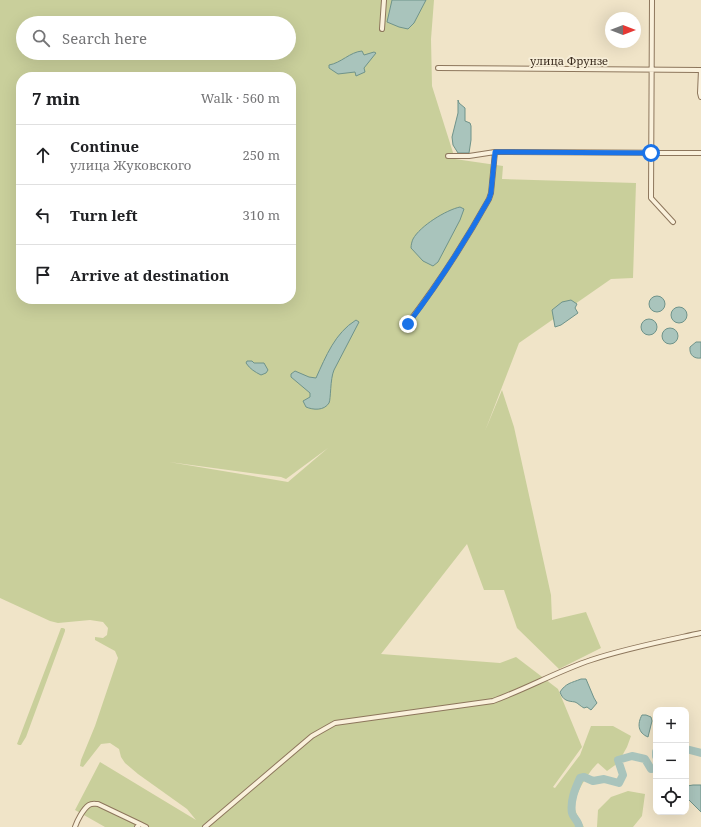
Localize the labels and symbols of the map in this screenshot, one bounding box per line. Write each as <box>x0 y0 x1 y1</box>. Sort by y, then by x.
north arrow <box>605 12 641 48</box>
street label: улица Фрунзе <box>530 53 608 68</box>
route start <box>642 144 660 162</box>
route end <box>399 315 417 333</box>

